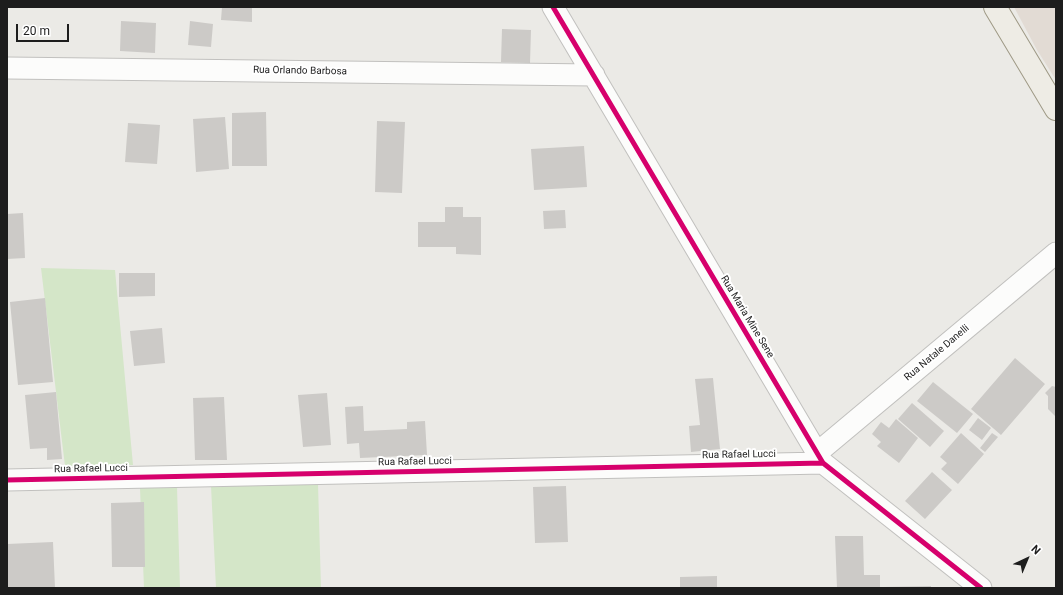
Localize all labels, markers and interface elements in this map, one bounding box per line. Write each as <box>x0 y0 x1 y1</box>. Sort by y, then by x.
scale bar <box>18 16 71 42</box>
text: 20 m <box>23 24 50 38</box>
street label: Rua Orlando Barbosa <box>253 64 347 78</box>
street label: Rua Maria Mine Sene <box>718 274 776 360</box>
street label: Rua Natale Danelli <box>902 322 972 384</box>
street label: Rua Rafael Lucci <box>702 448 776 462</box>
street label: Rua Rafael Lucci <box>378 455 452 469</box>
street label: Rua Rafael Lucci <box>54 462 128 476</box>
north arrow <box>1007 539 1047 579</box>
text: N <box>1028 543 1043 557</box>

